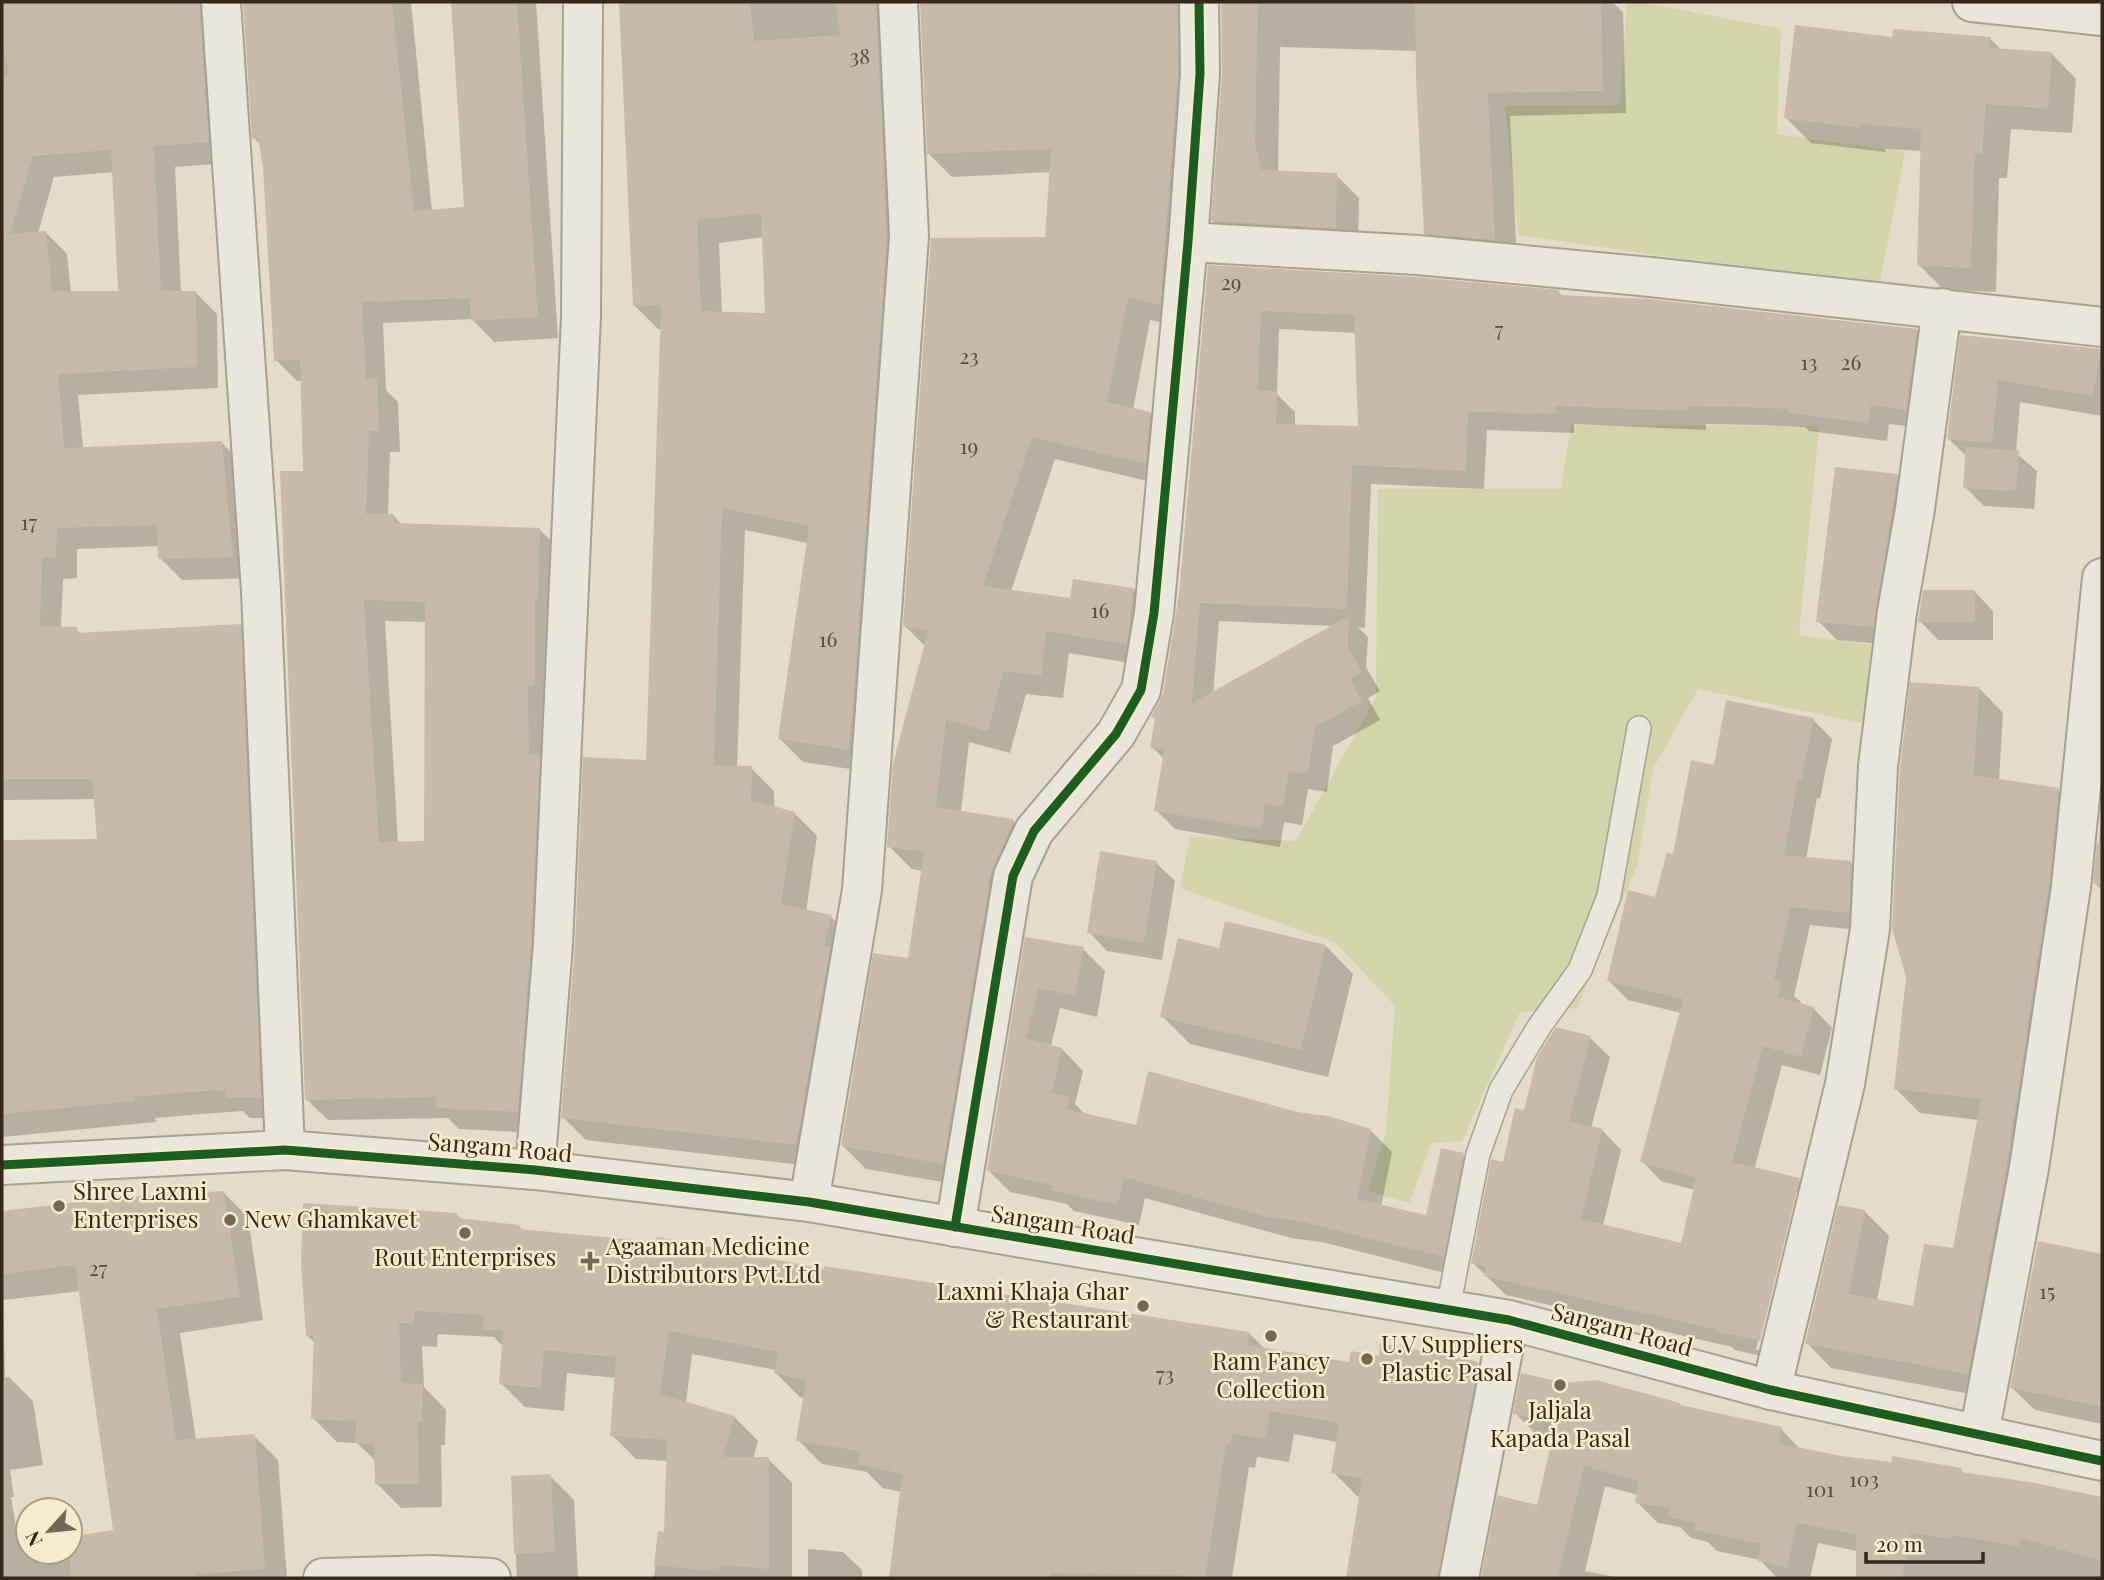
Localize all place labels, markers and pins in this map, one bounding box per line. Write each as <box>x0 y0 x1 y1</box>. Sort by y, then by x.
place label: Shree Laxmi Enterprises <box>73 1174 207 1234</box>
marker: Shree Laxmi Enterprises <box>51 1198 67 1214</box>
place label: New Ghamkavet <box>244 1202 418 1234</box>
marker: New Ghamkavet <box>222 1212 238 1228</box>
marker: Rout Enterprises <box>457 1225 473 1241</box>
place label: Agaaman Medicine Distributors Pvt.Ltd <box>605 1229 821 1289</box>
place label: Rout Enterprises <box>374 1240 556 1272</box>
marker: Agaaman Medicine Distributors Pvt.Ltd <box>580 1251 600 1271</box>
place label: Laxmi Khaja Ghar & Restaurant <box>937 1274 1129 1334</box>
marker: Laxmi Khaja Ghar & Restaurant <box>1135 1298 1151 1314</box>
place label: U.V Suppliers Plastic Pasal <box>1381 1327 1523 1387</box>
marker: Ram Fancy Collection <box>1263 1328 1279 1344</box>
place label: Ram Fancy Collection <box>1212 1344 1330 1404</box>
marker: U.V Suppliers Plastic Pasal <box>1359 1351 1375 1367</box>
marker: Jaljala Kapada Pasal <box>1552 1377 1568 1393</box>
place label: Jaljala Kapada Pasal <box>1490 1393 1630 1453</box>

